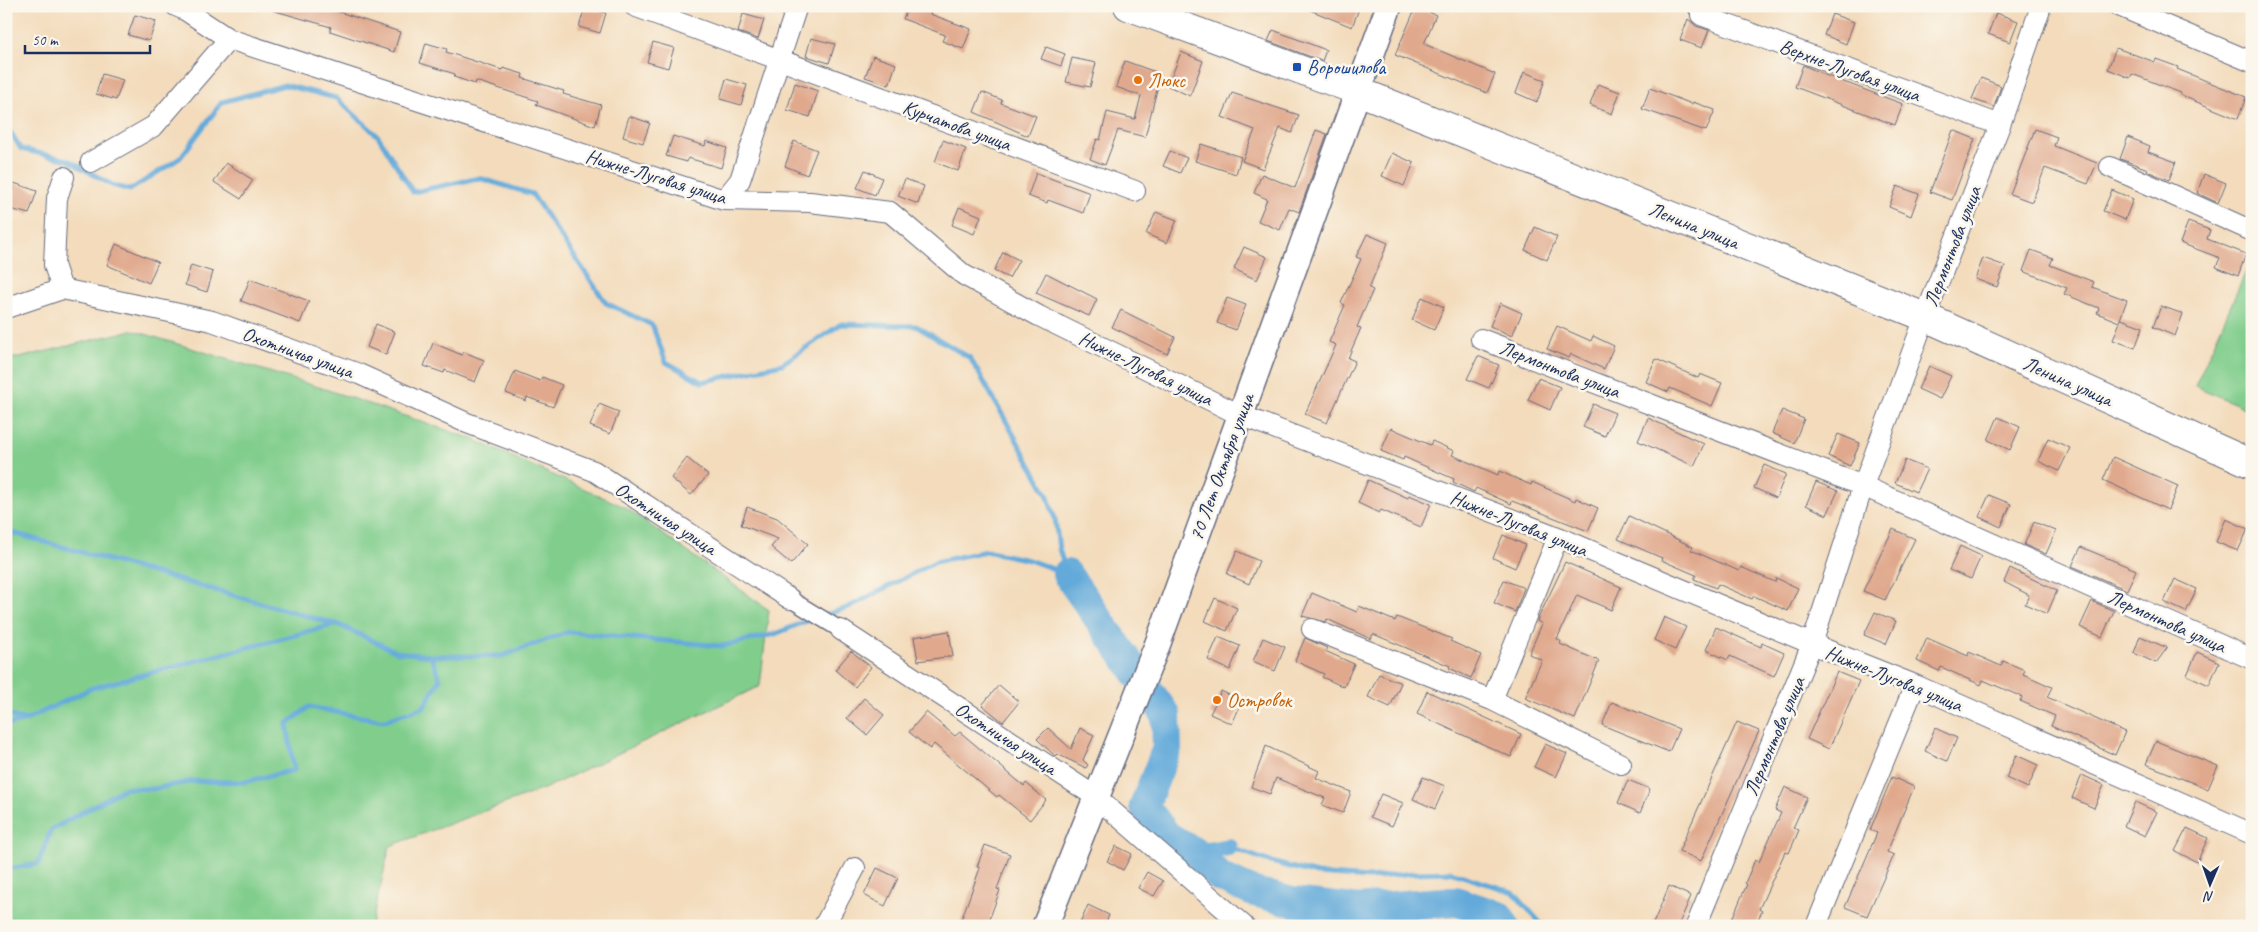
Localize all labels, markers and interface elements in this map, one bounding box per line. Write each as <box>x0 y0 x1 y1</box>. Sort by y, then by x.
scale bar <box>25 22 150 54</box>
text: 50 m <box>32 31 59 50</box>
street label: Верхне-Луговая улица <box>1776 33 1925 108</box>
place label: Ворошилова <box>1307 55 1387 80</box>
marker: Ворошилова <box>1291 61 1303 73</box>
place label: Люкс <box>1148 68 1186 93</box>
marker: Люкс <box>1132 74 1144 86</box>
street label: Курчатова улица <box>899 94 1015 157</box>
street label: Нижне-Луговая улица <box>583 143 730 210</box>
street label: Лермонтова улица <box>1918 181 1987 310</box>
street label: Ленина улица <box>1645 196 1744 255</box>
street label: Охотничья улица <box>239 321 358 385</box>
street label: Нижне-Луговая улица <box>1075 325 1218 412</box>
street label: Лермонтова улица <box>1496 335 1625 404</box>
street label: Ленина улица <box>2019 351 2118 413</box>
street label: 70 Лет Октября улица <box>1183 389 1260 544</box>
street label: Охотничья улица <box>610 476 723 561</box>
street label: Нижне-Луговая улица <box>1447 485 1592 563</box>
street label: Лермонтова улица <box>2104 584 2231 659</box>
street label: Нижне-Луговая улица <box>1822 640 1967 718</box>
street label: Лермонтова улица <box>1738 672 1811 799</box>
place label: Островок <box>1227 688 1293 713</box>
marker: Островок <box>1211 694 1223 706</box>
street label: Охотничья улица <box>950 696 1063 781</box>
north arrow <box>2186 860 2236 910</box>
text: N <box>2203 888 2214 905</box>

